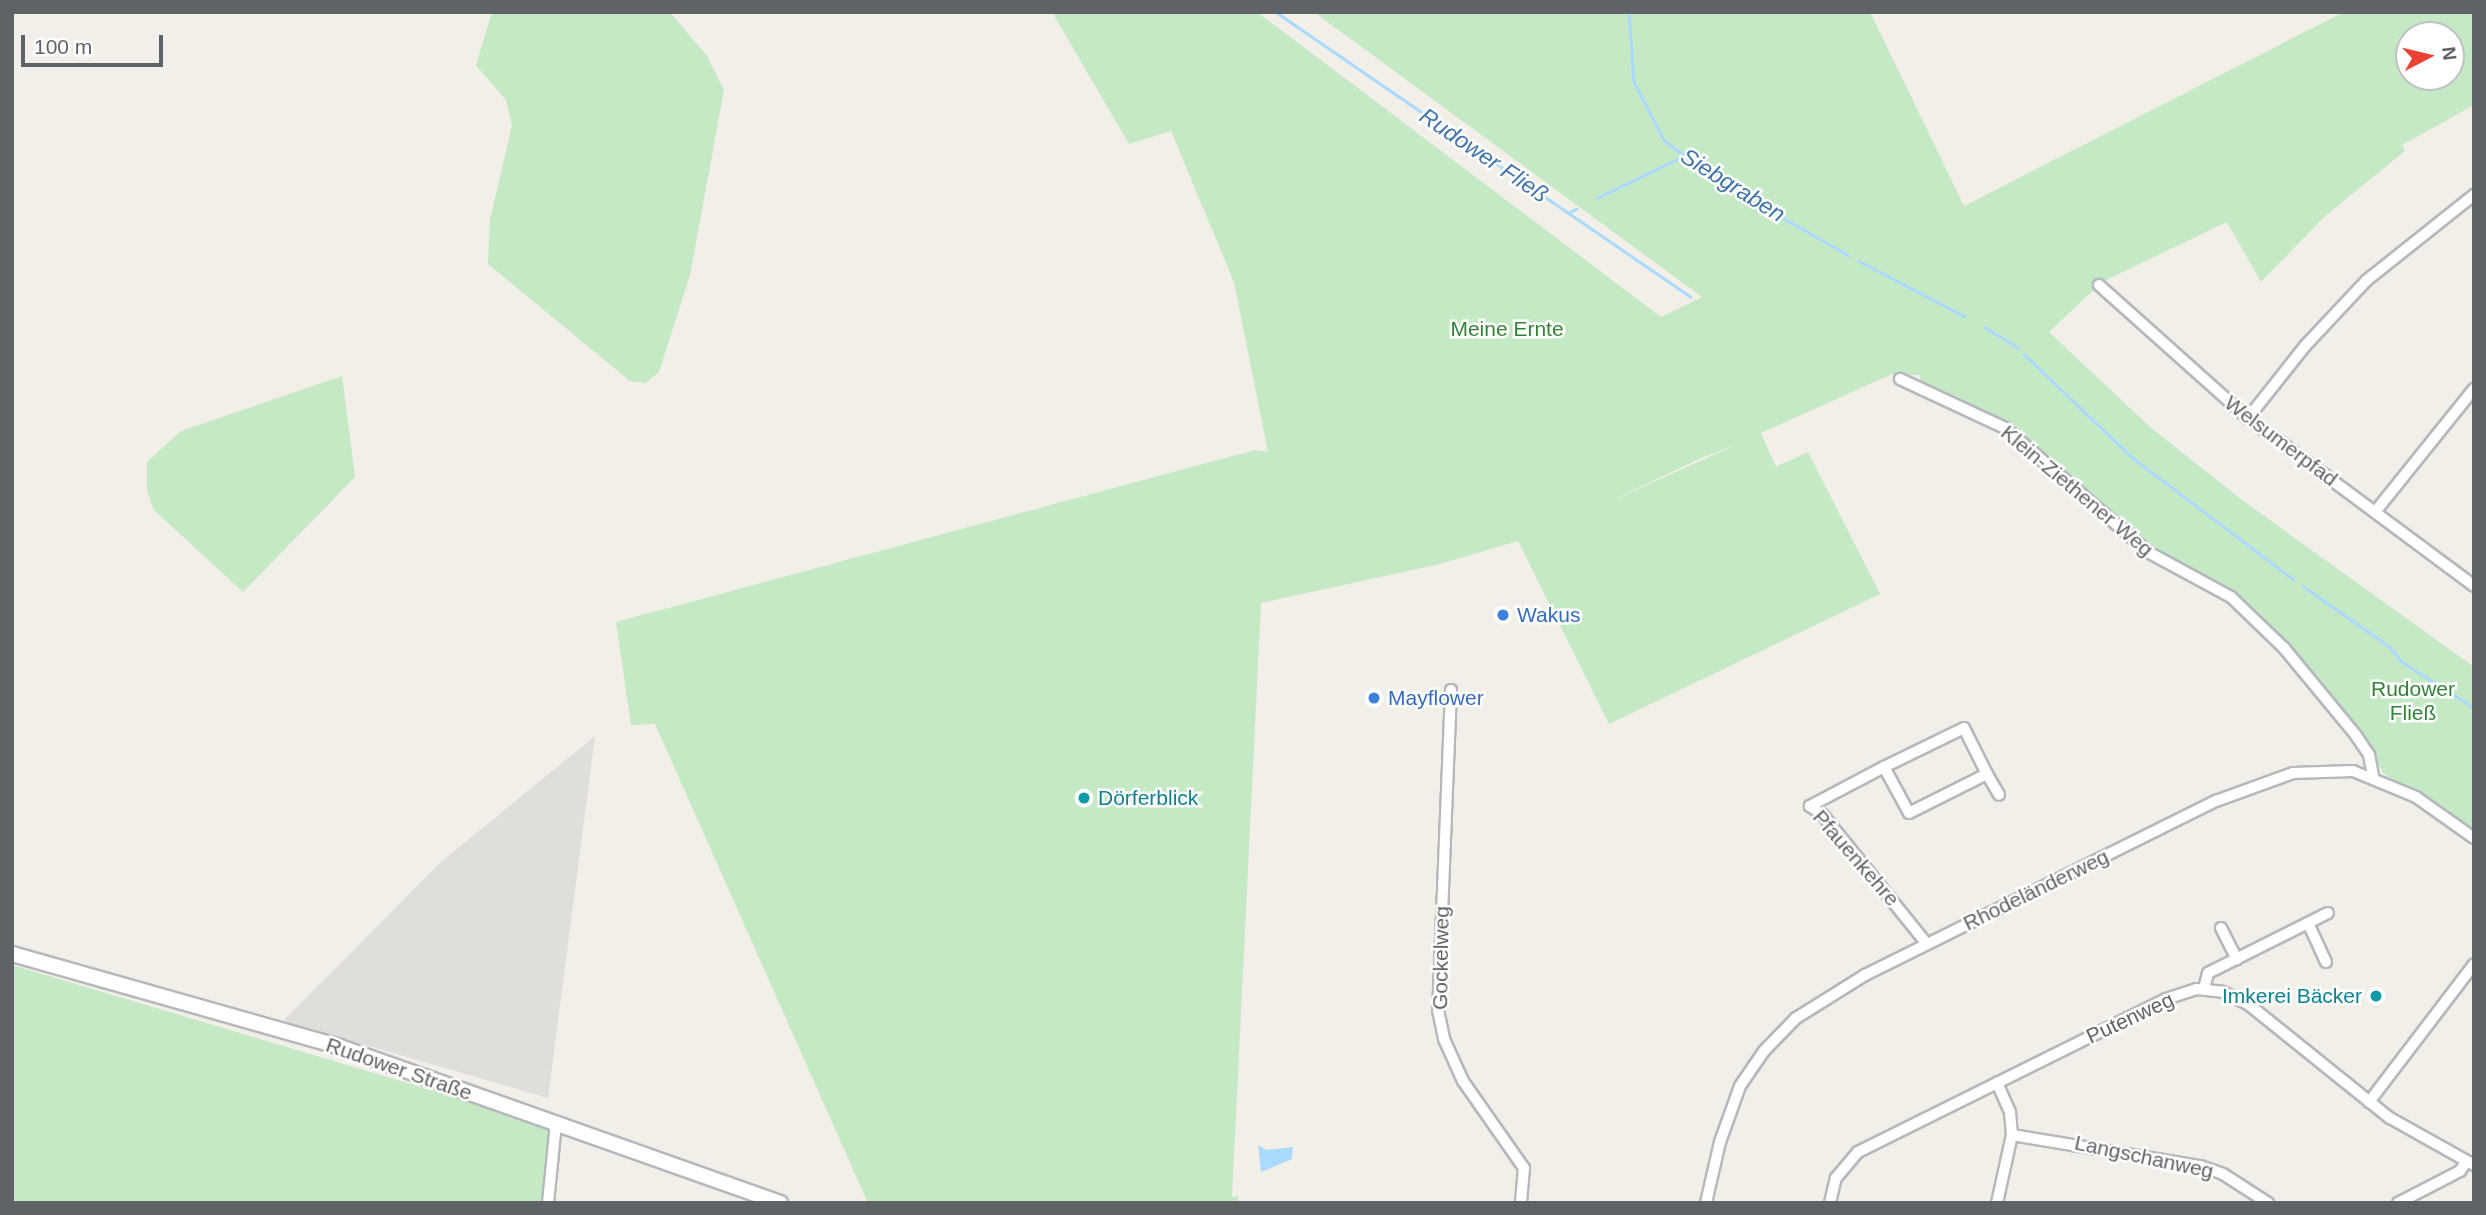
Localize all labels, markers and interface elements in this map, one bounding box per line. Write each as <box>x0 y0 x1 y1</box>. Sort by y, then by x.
scale bar <box>24 21 166 65</box>
north arrow <box>2395 21 2465 91</box>
text: 100 m <box>34 35 92 58</box>
text: N <box>2438 46 2461 62</box>
water label: Rudower Fließ <box>1414 102 1554 208</box>
water label: Siebgraben <box>1676 142 1790 228</box>
park label: Meine Ernte <box>1450 316 1564 342</box>
street label: Welsumerpfad <box>2220 390 2342 492</box>
street label: Klein-Ziethener Weg <box>1996 420 2158 562</box>
place label: Wakus <box>1517 602 1580 628</box>
marker: Wakus <box>1495 607 1511 623</box>
park label: Rudower Fließ <box>2371 676 2455 726</box>
place label: Mayflower <box>1388 685 1484 711</box>
marker: Mayflower <box>1366 690 1382 706</box>
place label: Dörferblick <box>1098 785 1198 811</box>
marker: Dörferblick <box>1076 790 1092 806</box>
street label: Pfauenkehre <box>1807 805 1905 911</box>
street label: Rhodeländerweg <box>1959 844 2113 936</box>
street label: Gockelweg <box>1427 906 1455 1010</box>
place label: Imkerei Bäcker <box>2222 983 2362 1009</box>
street label: Putenweg <box>2082 987 2178 1049</box>
marker: Imkerei Bäcker <box>2368 988 2384 1004</box>
street label: Rudower Straße <box>323 1032 475 1106</box>
street label: Langschanweg <box>2072 1130 2216 1184</box>

